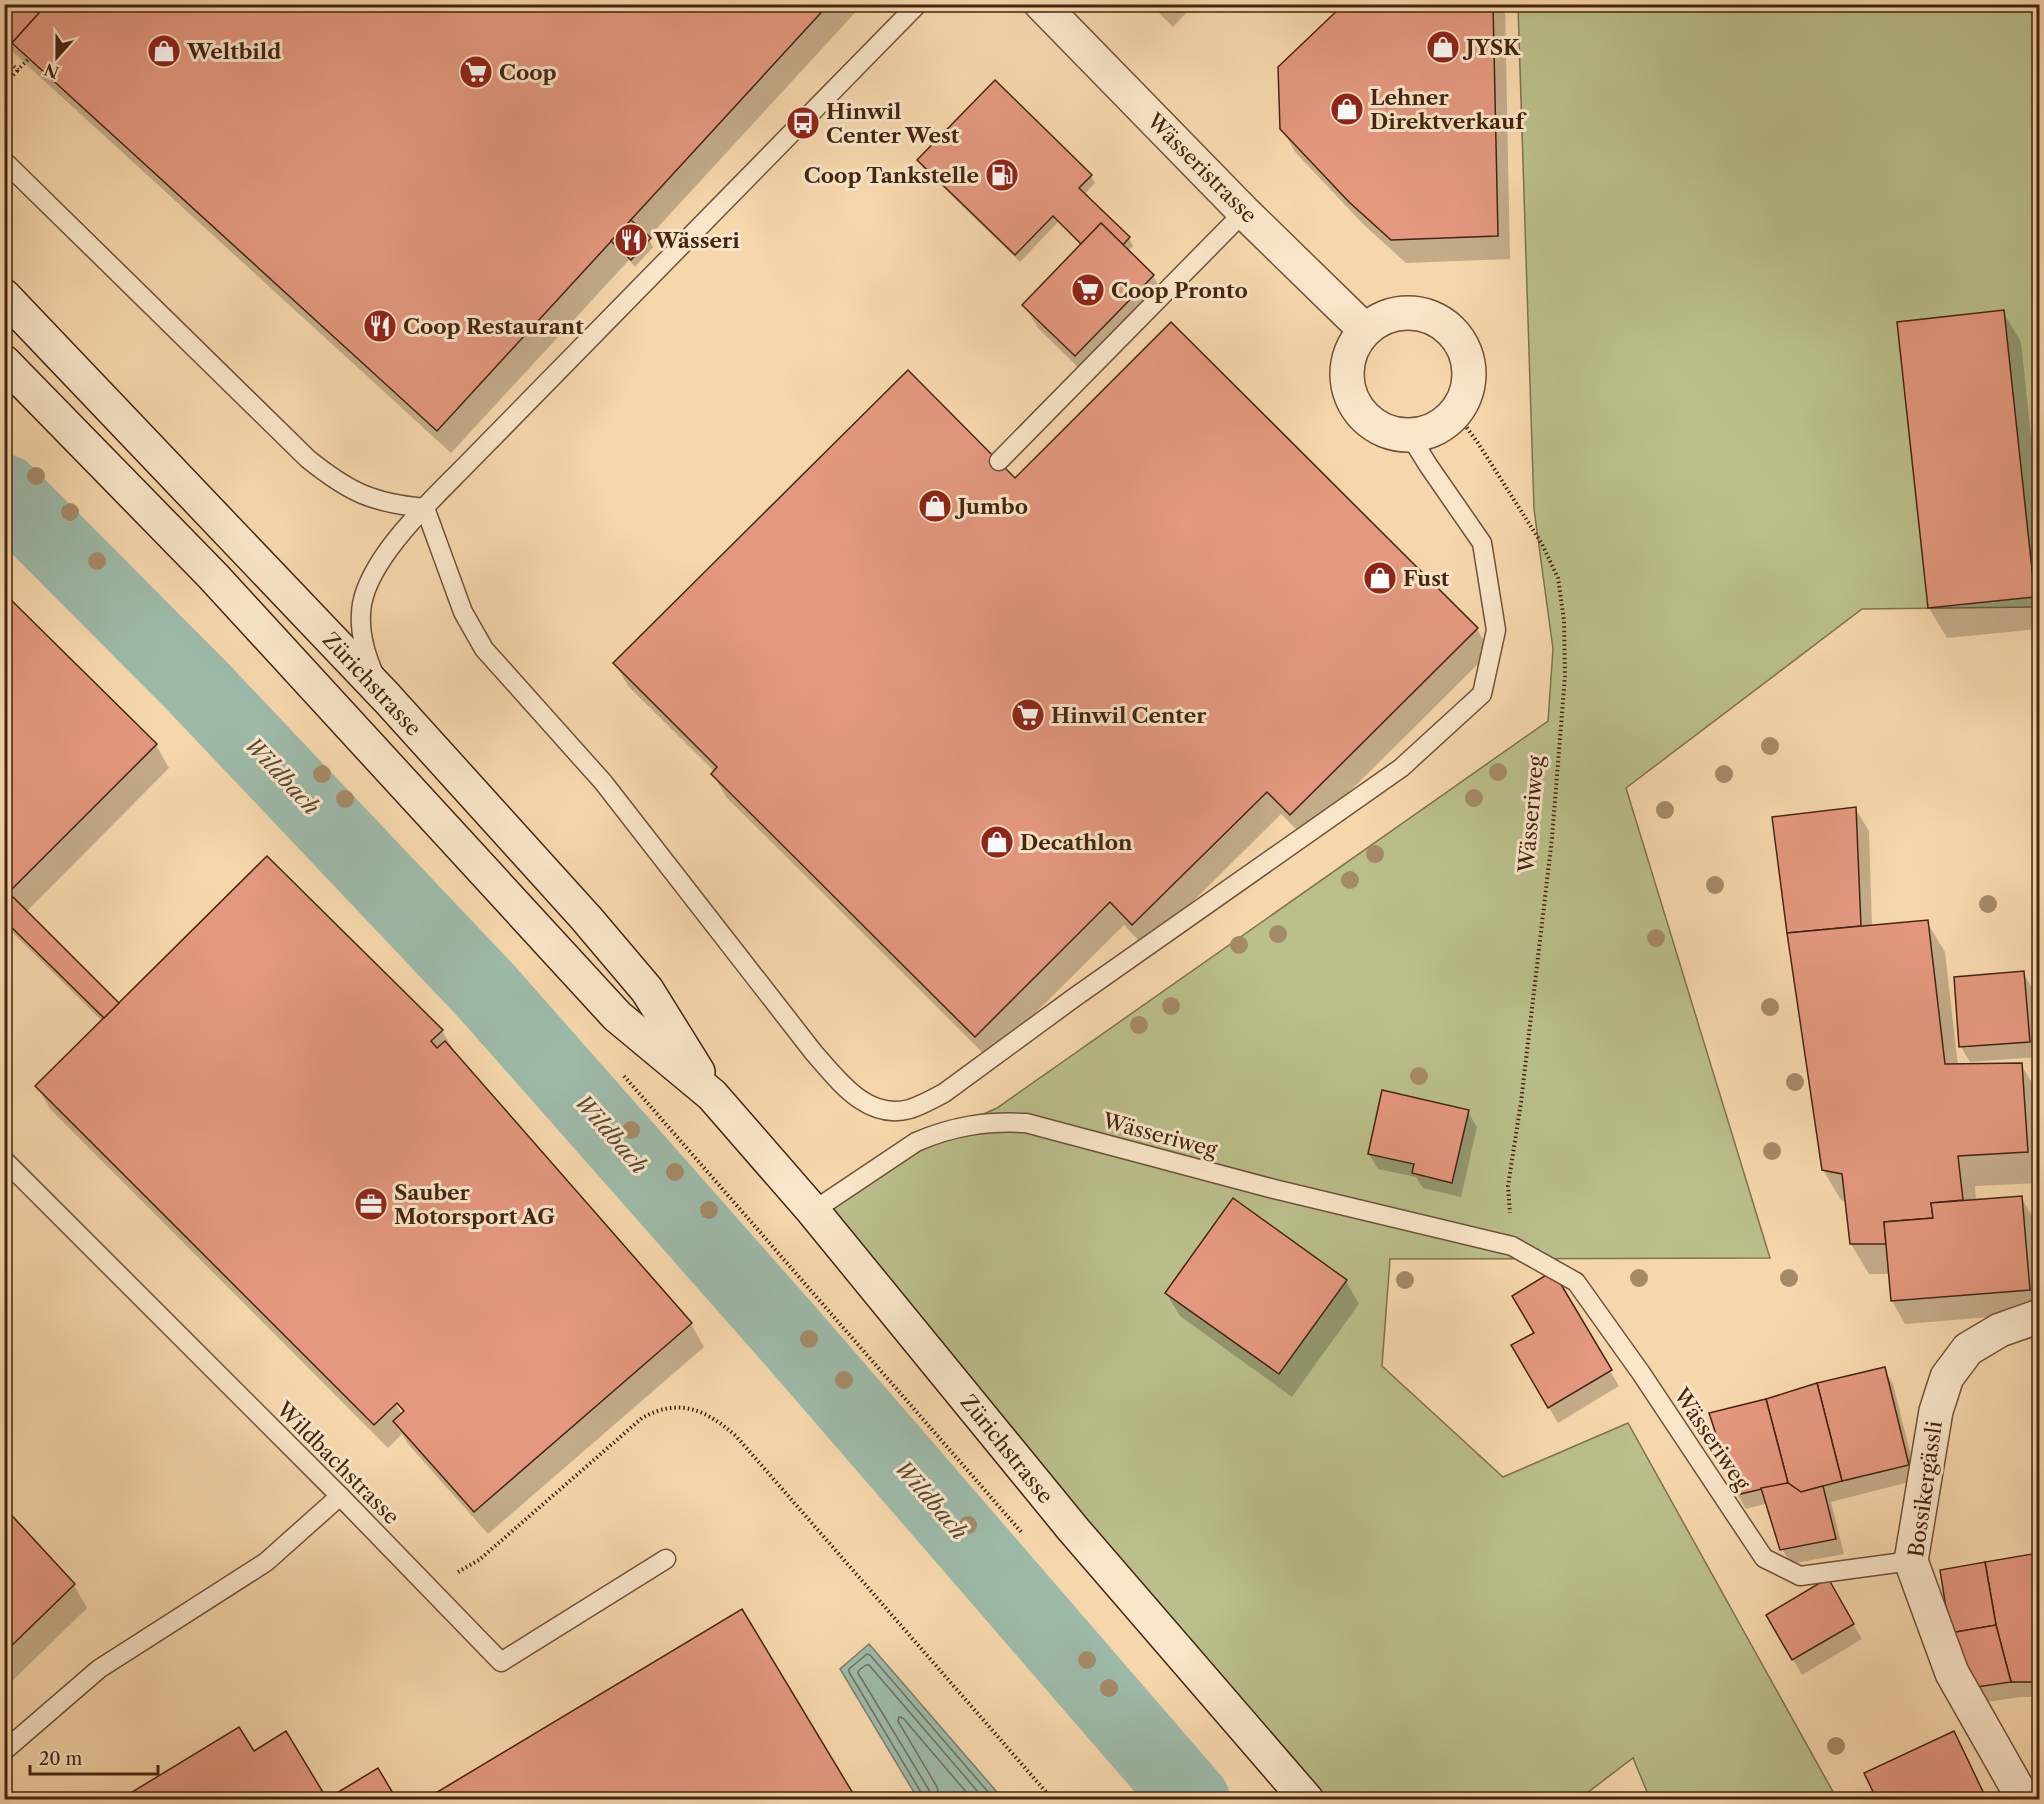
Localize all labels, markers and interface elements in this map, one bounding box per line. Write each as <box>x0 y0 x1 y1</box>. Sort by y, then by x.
north arrow <box>27 27 87 87</box>
shop icon: JYSK <box>1425 29 1461 65</box>
shop icon: Weltbild <box>146 33 182 69</box>
place label: JYSK <box>1462 35 1521 60</box>
place label: Weltbild <box>186 39 281 64</box>
supermarket icon: Coop <box>458 54 494 90</box>
text: N <box>41 59 62 83</box>
place label: Coop <box>499 60 557 85</box>
place label: Lehner Direktverkauf <box>1370 85 1527 134</box>
shop icon: Lehner Direktverkauf <box>1329 91 1365 127</box>
place label: Hinwil Center West <box>826 99 960 148</box>
bus stop icon: Hinwil Center West <box>785 105 821 141</box>
street label: Wässeristrasse <box>1141 107 1262 228</box>
fuel station icon: Coop Tankstelle <box>984 157 1020 193</box>
place label: Coop Tankstelle <box>804 163 979 188</box>
restaurant icon: Wässeri <box>613 222 649 258</box>
place label: Wässeri <box>653 228 740 253</box>
supermarket icon: Coop Pronto <box>1070 272 1106 308</box>
place label: Coop Pronto <box>1111 278 1248 303</box>
restaurant icon: Coop Restaurant <box>362 308 398 344</box>
place label: Coop Restaurant <box>403 314 584 339</box>
shop icon: Jumbo <box>917 488 953 524</box>
place label: Jumbo <box>954 494 1028 519</box>
shop icon: Fust <box>1362 560 1398 596</box>
place label: Fust <box>1403 566 1450 591</box>
street label: Zürichstrasse <box>318 627 426 741</box>
supermarket icon: Hinwil Center <box>1010 697 1046 733</box>
place label: Hinwil Center <box>1051 703 1207 728</box>
water label: Wildbach <box>239 731 325 821</box>
street label: Wässeriweg <box>1513 754 1549 875</box>
shop icon: Decathlon <box>979 824 1015 860</box>
place label: Decathlon <box>1020 830 1133 855</box>
water label: Wildbach <box>569 1089 653 1179</box>
street label: Wässeriweg <box>1099 1107 1221 1162</box>
place label: Sauber Motorsport AG <box>394 1180 555 1229</box>
office icon: Sauber Motorsport AG <box>353 1186 389 1222</box>
street label: Wässeriweg <box>1668 1383 1756 1495</box>
street label: Zürichstrasse <box>956 1390 1058 1508</box>
street label: Wildbachstrasse <box>271 1396 404 1529</box>
street label: Bossikergässli <box>1903 1419 1947 1559</box>
water label: Wildbach <box>889 1455 973 1545</box>
scale bar <box>30 1738 158 1776</box>
text: 20 m <box>39 1748 83 1770</box>

